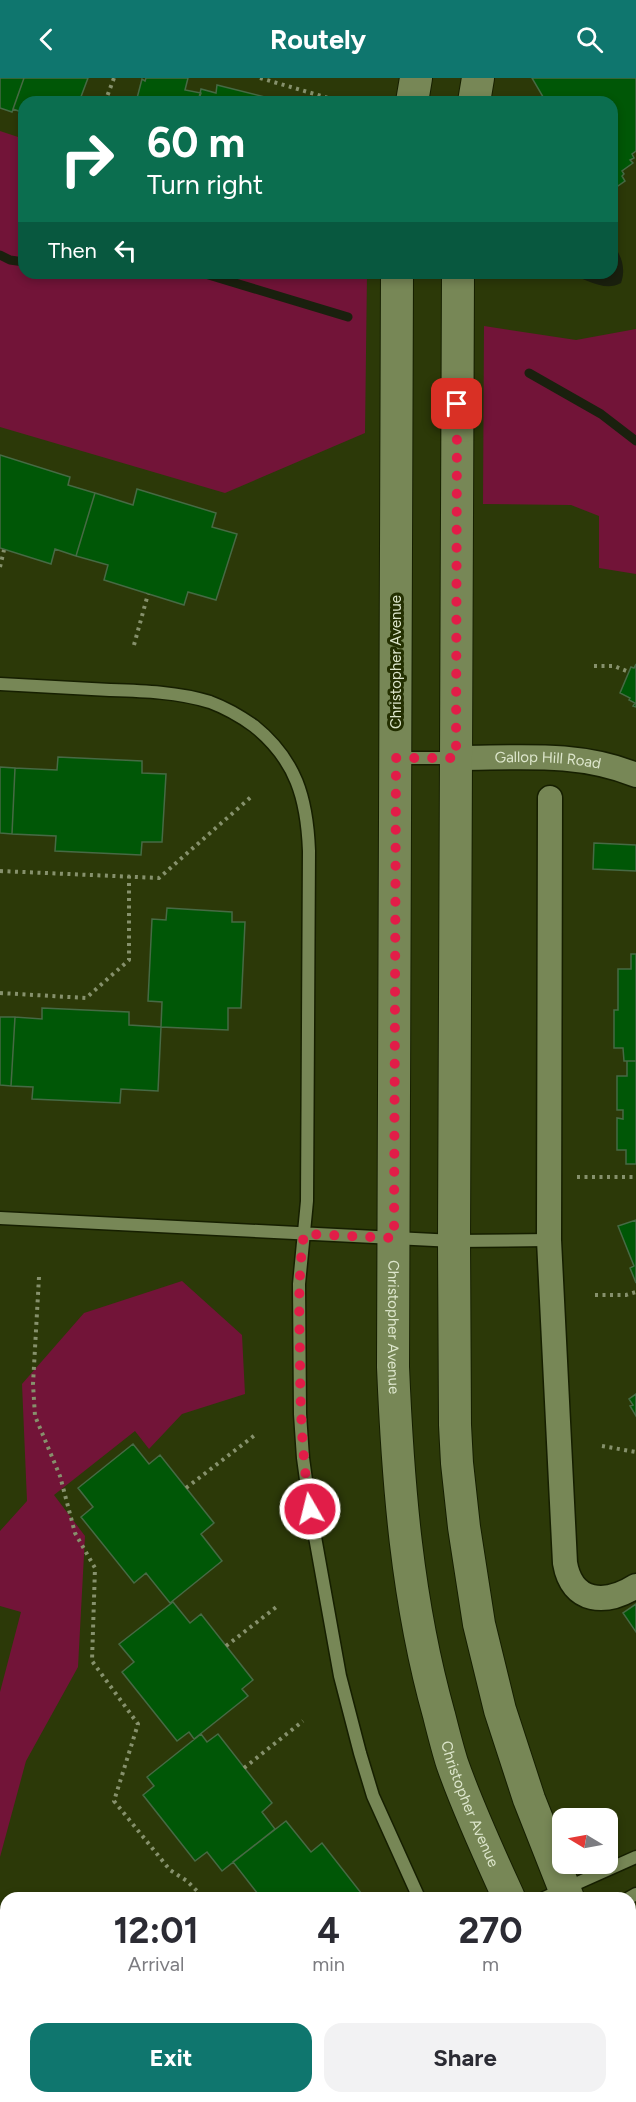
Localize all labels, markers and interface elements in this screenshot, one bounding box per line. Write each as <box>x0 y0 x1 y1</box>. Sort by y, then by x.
icon: back <box>30 23 63 56</box>
text: Routely <box>270 23 366 56</box>
icon: search <box>573 23 606 56</box>
text: 60 m <box>147 117 245 168</box>
icon: right <box>48 120 126 198</box>
text: Turn right <box>147 168 263 201</box>
icon: left <box>109 234 142 267</box>
text: Then <box>48 237 97 264</box>
pin <box>431 378 482 429</box>
icon: arrive <box>440 387 473 420</box>
street label: Christopher Avenue <box>387 595 405 729</box>
street label: Gallop Hill Road <box>495 748 603 773</box>
street label: Christopher Avenue <box>384 1260 403 1395</box>
position arrow <box>278 1477 342 1541</box>
street label: Christopher Avenue <box>437 1739 503 1870</box>
north arrow <box>552 1808 618 1874</box>
map controls <box>552 1808 618 1874</box>
text: 12:01 <box>113 1909 199 1952</box>
text: 4 <box>317 1909 340 1952</box>
text: 270 <box>458 1909 523 1952</box>
text: Arrival <box>128 1952 184 1976</box>
text: min <box>312 1952 345 1976</box>
text: m <box>482 1952 499 1976</box>
button: Exit <box>30 2023 312 2092</box>
button: Share <box>324 2023 606 2092</box>

